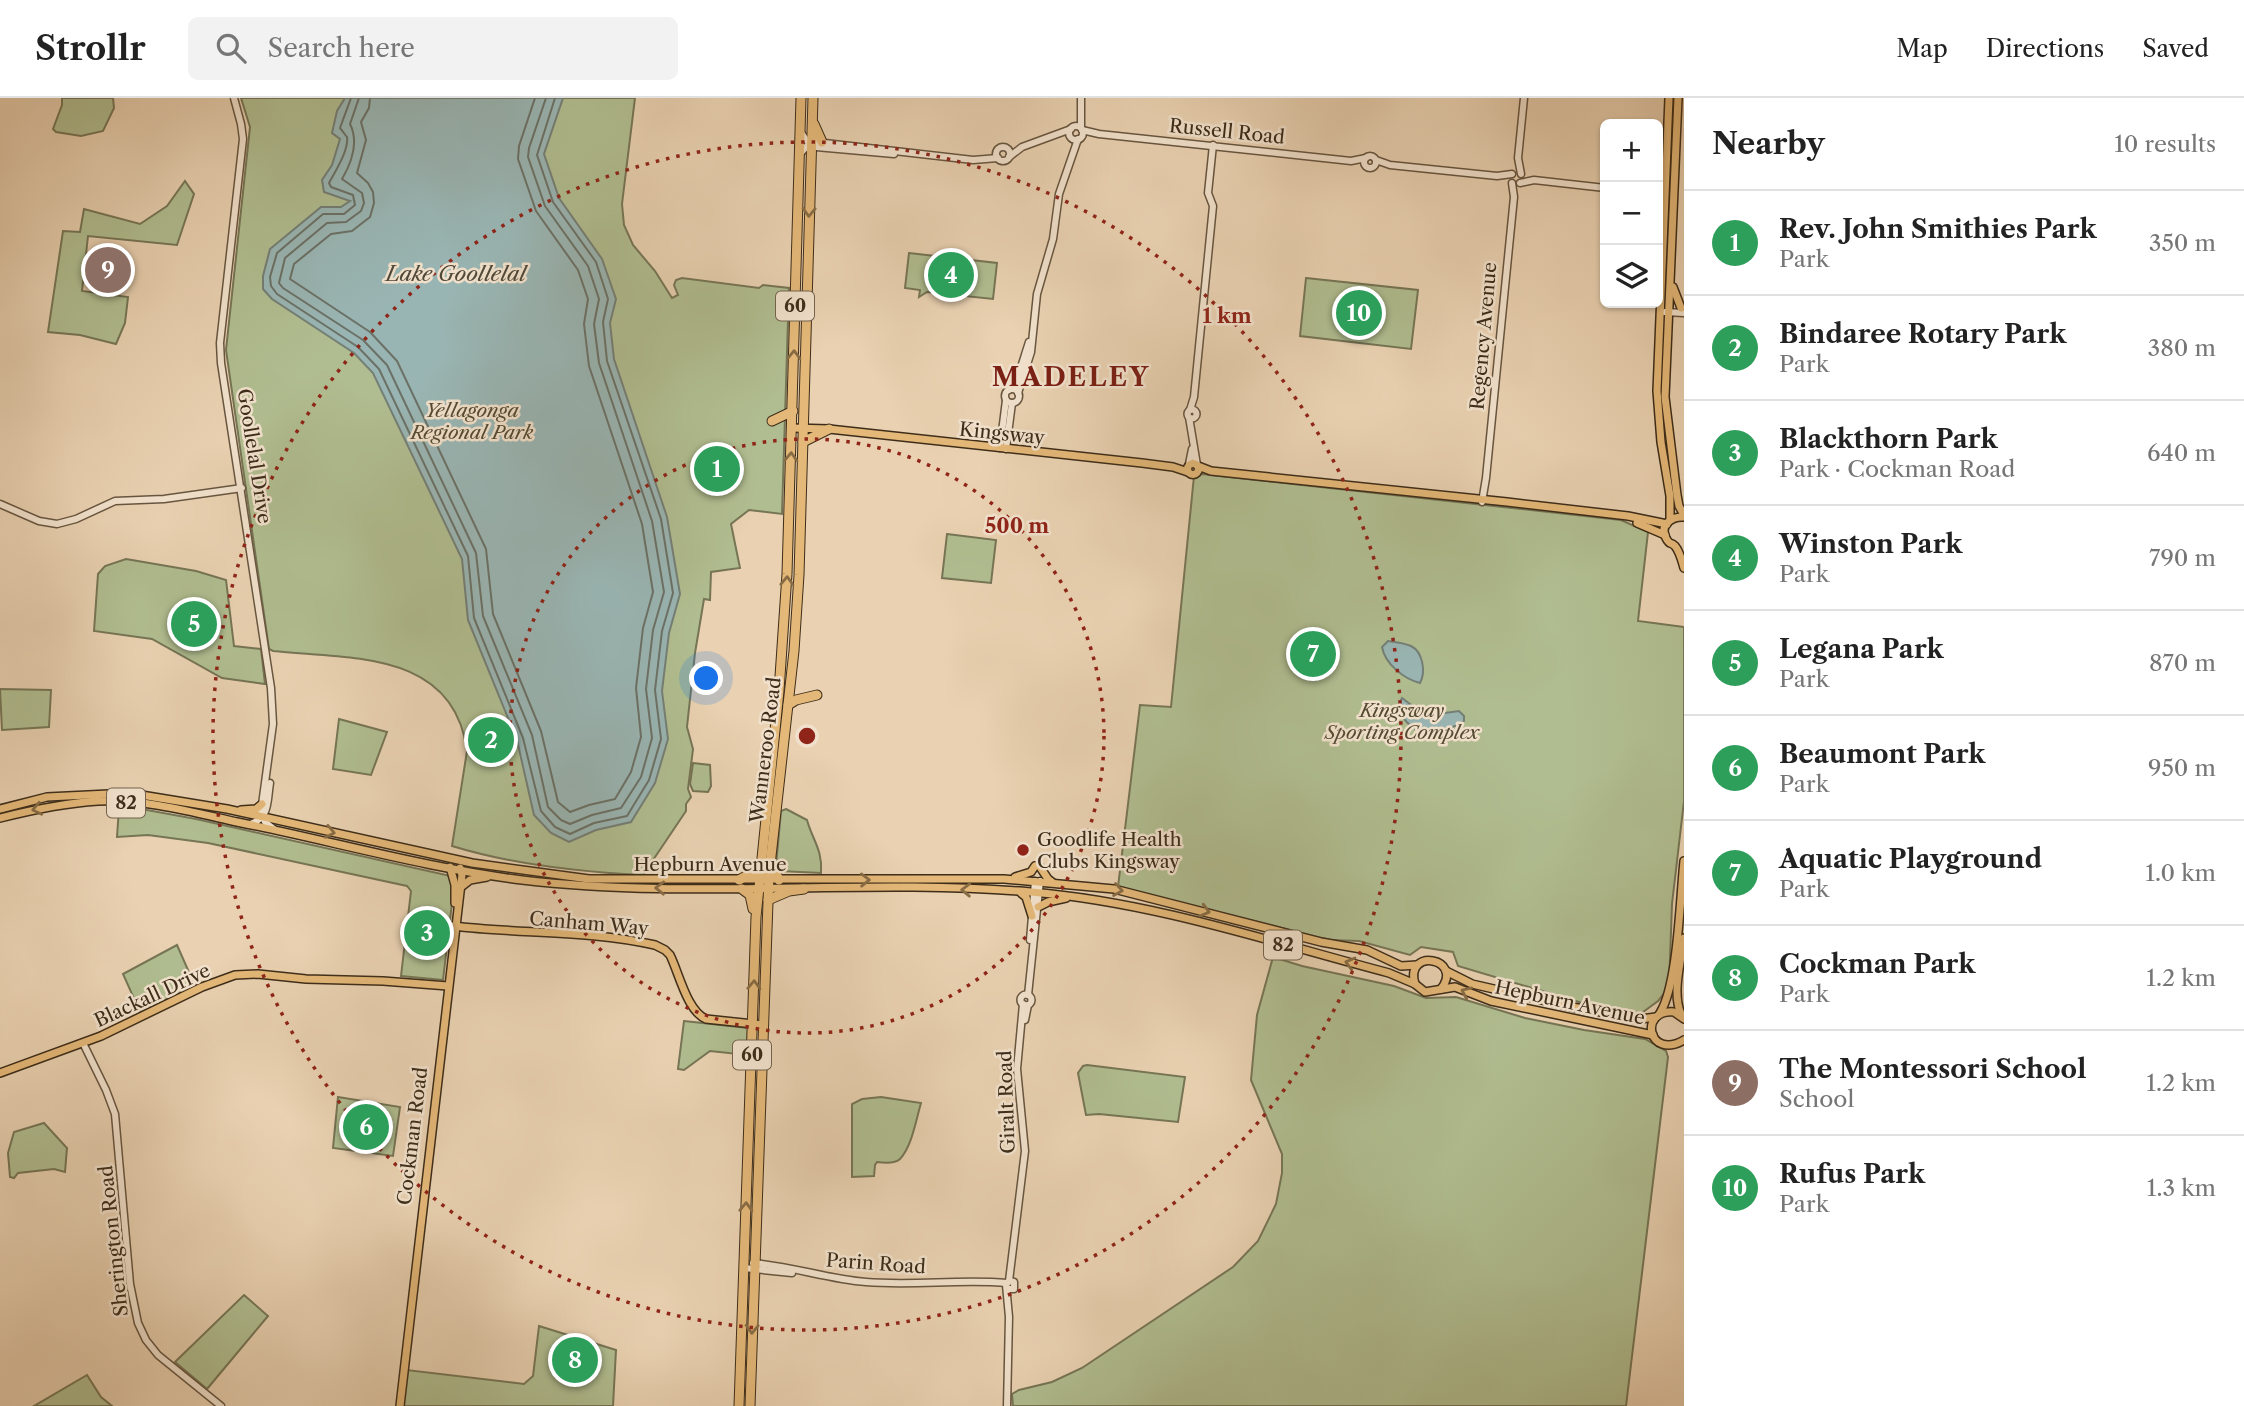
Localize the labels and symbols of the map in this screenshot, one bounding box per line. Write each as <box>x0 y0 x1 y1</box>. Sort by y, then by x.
street label: Russell Road <box>1168 114 1286 149</box>
one-way arrow <box>801 207 817 218</box>
pin: 9 <box>85 244 131 296</box>
pin: 4 <box>928 249 974 301</box>
water label: Lake Goollelal <box>384 261 529 286</box>
street label: Regency Avenue <box>1466 261 1501 411</box>
pin: 10 <box>1336 287 1382 339</box>
road number: 60 <box>776 292 814 321</box>
text: 1 km <box>1202 303 1252 328</box>
one-way arrow <box>786 350 802 360</box>
district label: MADELEY <box>992 361 1150 393</box>
street label: Goollelal Drive <box>232 387 277 525</box>
park label: Yellagonga Regional Park <box>409 399 533 444</box>
street label: Kingsway <box>958 418 1046 449</box>
pin: 1 <box>694 443 740 495</box>
one-way arrow <box>783 452 798 463</box>
text: 500 m <box>985 513 1049 538</box>
one-way arrow <box>779 575 794 586</box>
pin: 5 <box>171 598 217 650</box>
pin: 7 <box>1290 628 1336 680</box>
your location <box>689 661 723 695</box>
street label: Wanneroo Road <box>745 675 786 825</box>
park label: Kingsway Sporting Complex <box>1324 699 1480 744</box>
pin: 2 <box>468 714 514 766</box>
centre of rings <box>795 724 819 748</box>
road number: 82 <box>107 788 145 818</box>
one-way arrow <box>31 801 43 815</box>
one-way arrow <box>324 824 336 839</box>
place label: Goodlife Health Clubs Kingsway <box>1037 828 1182 873</box>
marker: Goodlife Health Clubs Kingsway <box>1015 842 1031 858</box>
street label: Hepburn Avenue <box>633 853 787 876</box>
one-way arrow <box>859 872 870 887</box>
one-way arrow <box>654 881 665 896</box>
one-way arrow <box>960 882 971 898</box>
one-way arrow <box>1112 882 1124 897</box>
one-way arrow <box>1199 903 1211 917</box>
pin: 3 <box>404 907 450 959</box>
street label: Canham Way <box>528 907 650 940</box>
road number: 82 <box>1264 930 1302 960</box>
one-way arrow <box>1345 957 1357 971</box>
street label: Blackall Drive <box>91 959 214 1032</box>
street label: Hepburn Avenue <box>1493 975 1647 1030</box>
one-way arrow <box>746 979 762 990</box>
one-way arrow <box>1461 986 1473 1000</box>
road number: 60 <box>733 1040 771 1070</box>
street label: Giralt Road <box>993 1049 1020 1154</box>
street label: Cockman Road <box>393 1065 432 1206</box>
pin: 6 <box>343 1101 389 1153</box>
street label: Sherington Road <box>94 1164 133 1318</box>
one-way arrow <box>739 1201 754 1212</box>
street label: Parin Road <box>825 1249 927 1278</box>
one-way arrow <box>745 1324 760 1335</box>
pin: 8 <box>552 1334 598 1386</box>

